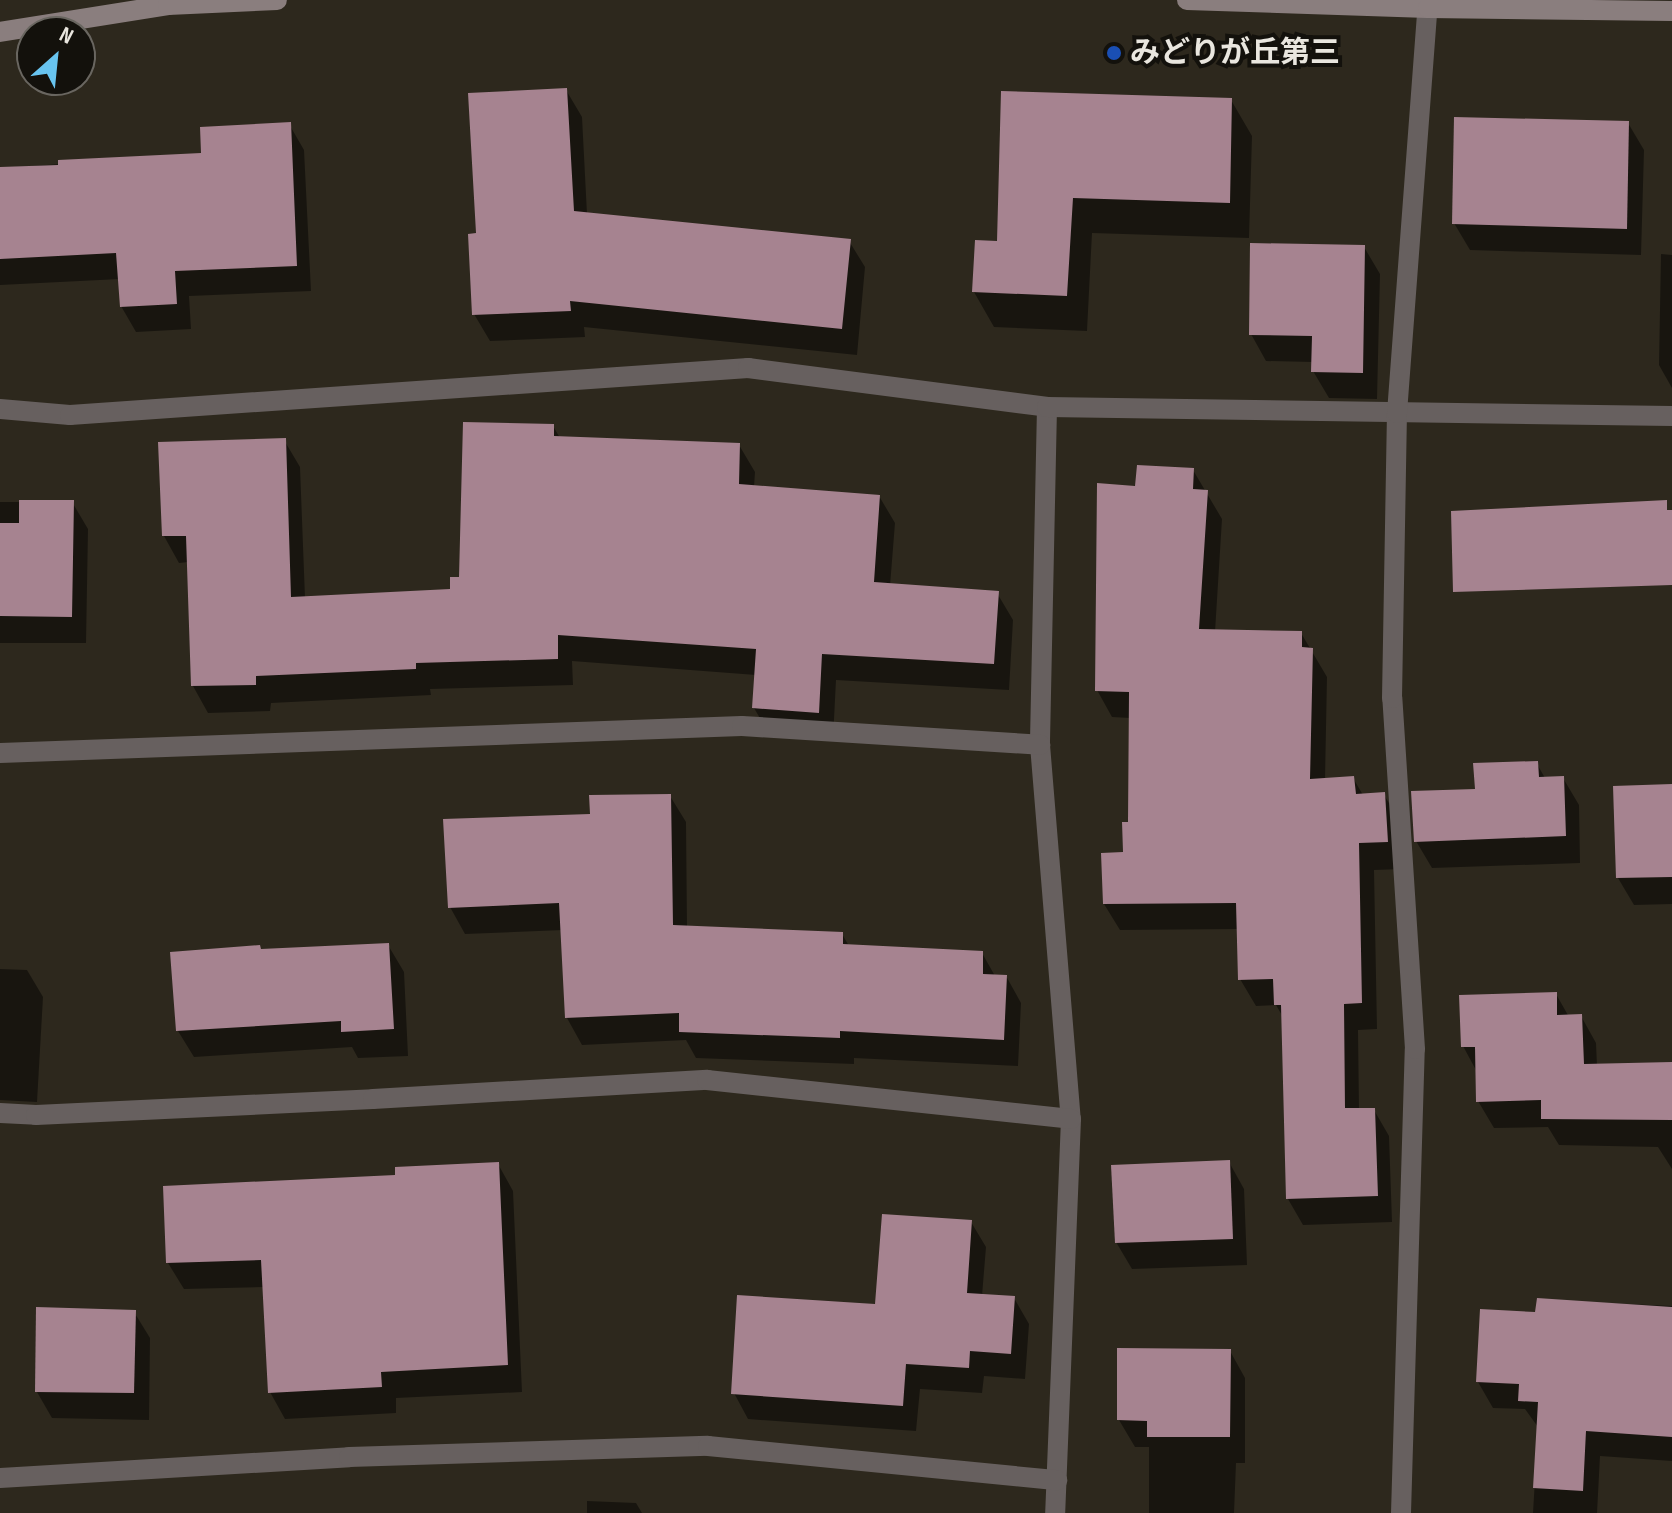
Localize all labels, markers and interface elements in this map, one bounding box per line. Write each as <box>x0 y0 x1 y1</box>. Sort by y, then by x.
north arrow <box>16 16 96 96</box>
text: N <box>55 21 78 51</box>
place label: みどりが丘第三 <box>1130 35 1340 71</box>
marker: みどりが丘第三 <box>1105 44 1123 62</box>

